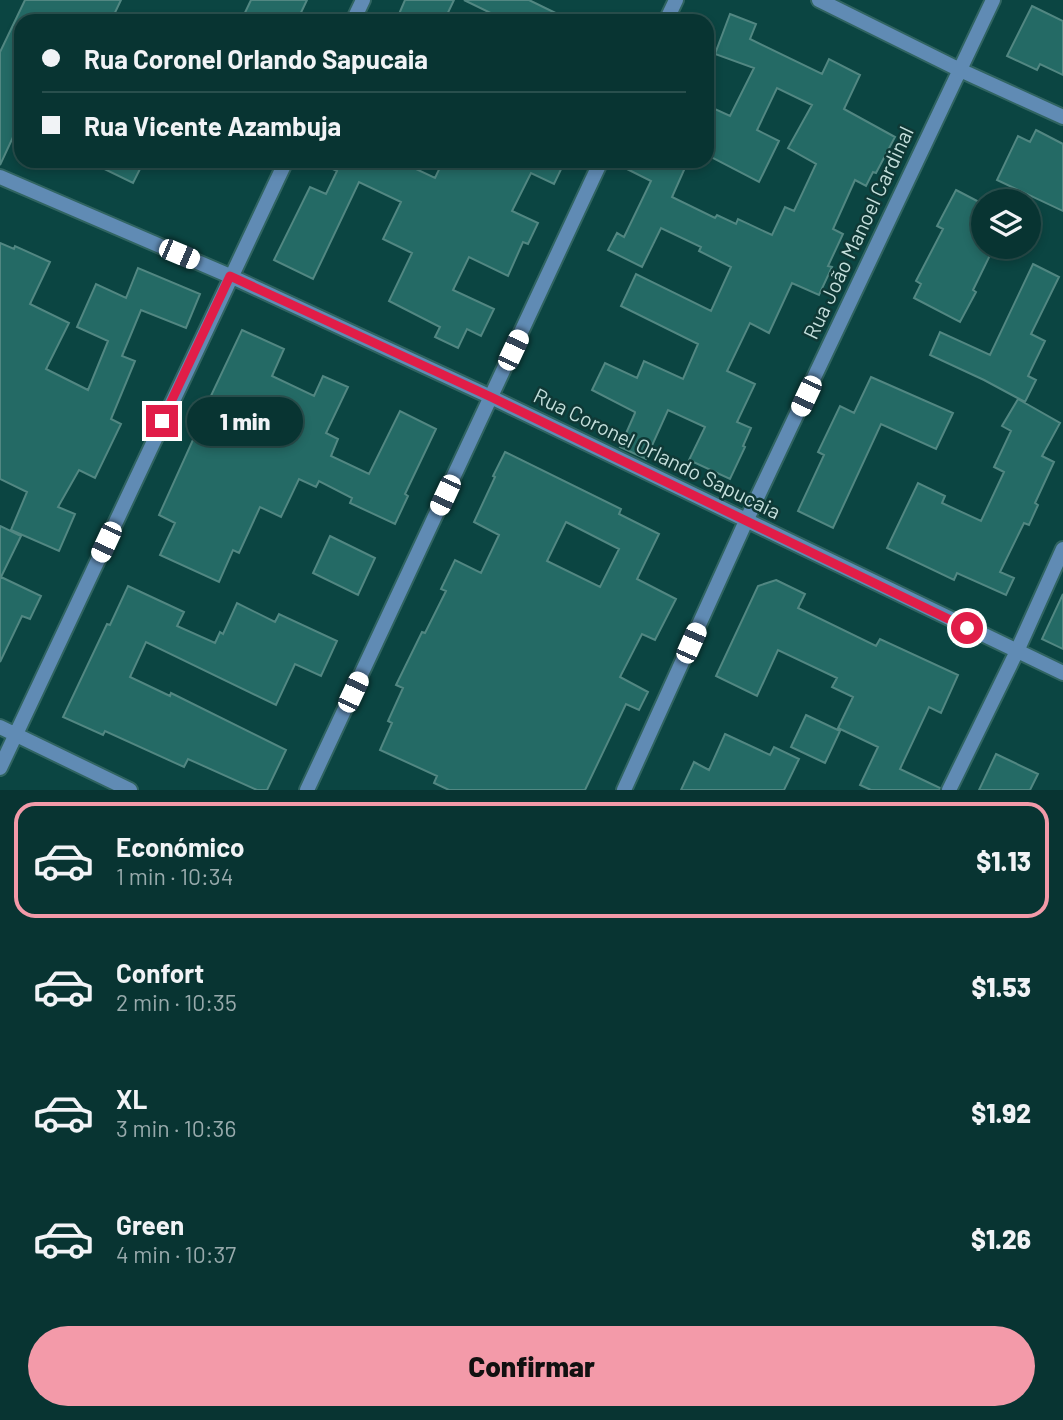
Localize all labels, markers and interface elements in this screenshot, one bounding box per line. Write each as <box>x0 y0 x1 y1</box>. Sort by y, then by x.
text: Rua Coronel Orlando Sapucaia <box>84 43 428 74</box>
text: Rua Vicente Azambuja <box>84 110 341 141</box>
street label: Rua João Manoel Cardinal <box>797 122 918 343</box>
map controls <box>971 189 1041 259</box>
button: layers <box>971 189 1041 259</box>
car <box>156 236 203 272</box>
car <box>495 327 532 373</box>
car <box>788 373 825 419</box>
street label: Rua Coronel Orlando Sapucaia <box>530 382 785 523</box>
callout: 1 min <box>186 396 302 446</box>
route end <box>146 405 178 437</box>
text: 1 min <box>220 407 270 435</box>
car <box>427 472 464 518</box>
car <box>88 519 125 565</box>
route start <box>951 612 983 644</box>
car <box>673 620 710 666</box>
car <box>335 669 372 715</box>
icon: car <box>32 829 95 892</box>
text: Económico <box>116 831 245 862</box>
text: $1.13 <box>976 845 1031 876</box>
text: 1 min · 10:34 <box>116 862 233 890</box>
icon: car <box>32 955 95 1018</box>
text: Confort <box>116 957 204 988</box>
text: $1.53 <box>971 971 1031 1002</box>
text: 2 min · 10:35 <box>116 988 237 1016</box>
icon: car <box>32 1081 95 1144</box>
text: XL <box>116 1083 147 1114</box>
text: $1.92 <box>971 1097 1031 1128</box>
text: 3 min · 10:36 <box>116 1114 236 1142</box>
icon: car <box>32 1207 95 1270</box>
text: Green <box>116 1209 184 1240</box>
text: $1.26 <box>971 1223 1031 1254</box>
text: 4 min · 10:37 <box>116 1240 236 1268</box>
button: Confirmar <box>28 1326 1035 1406</box>

